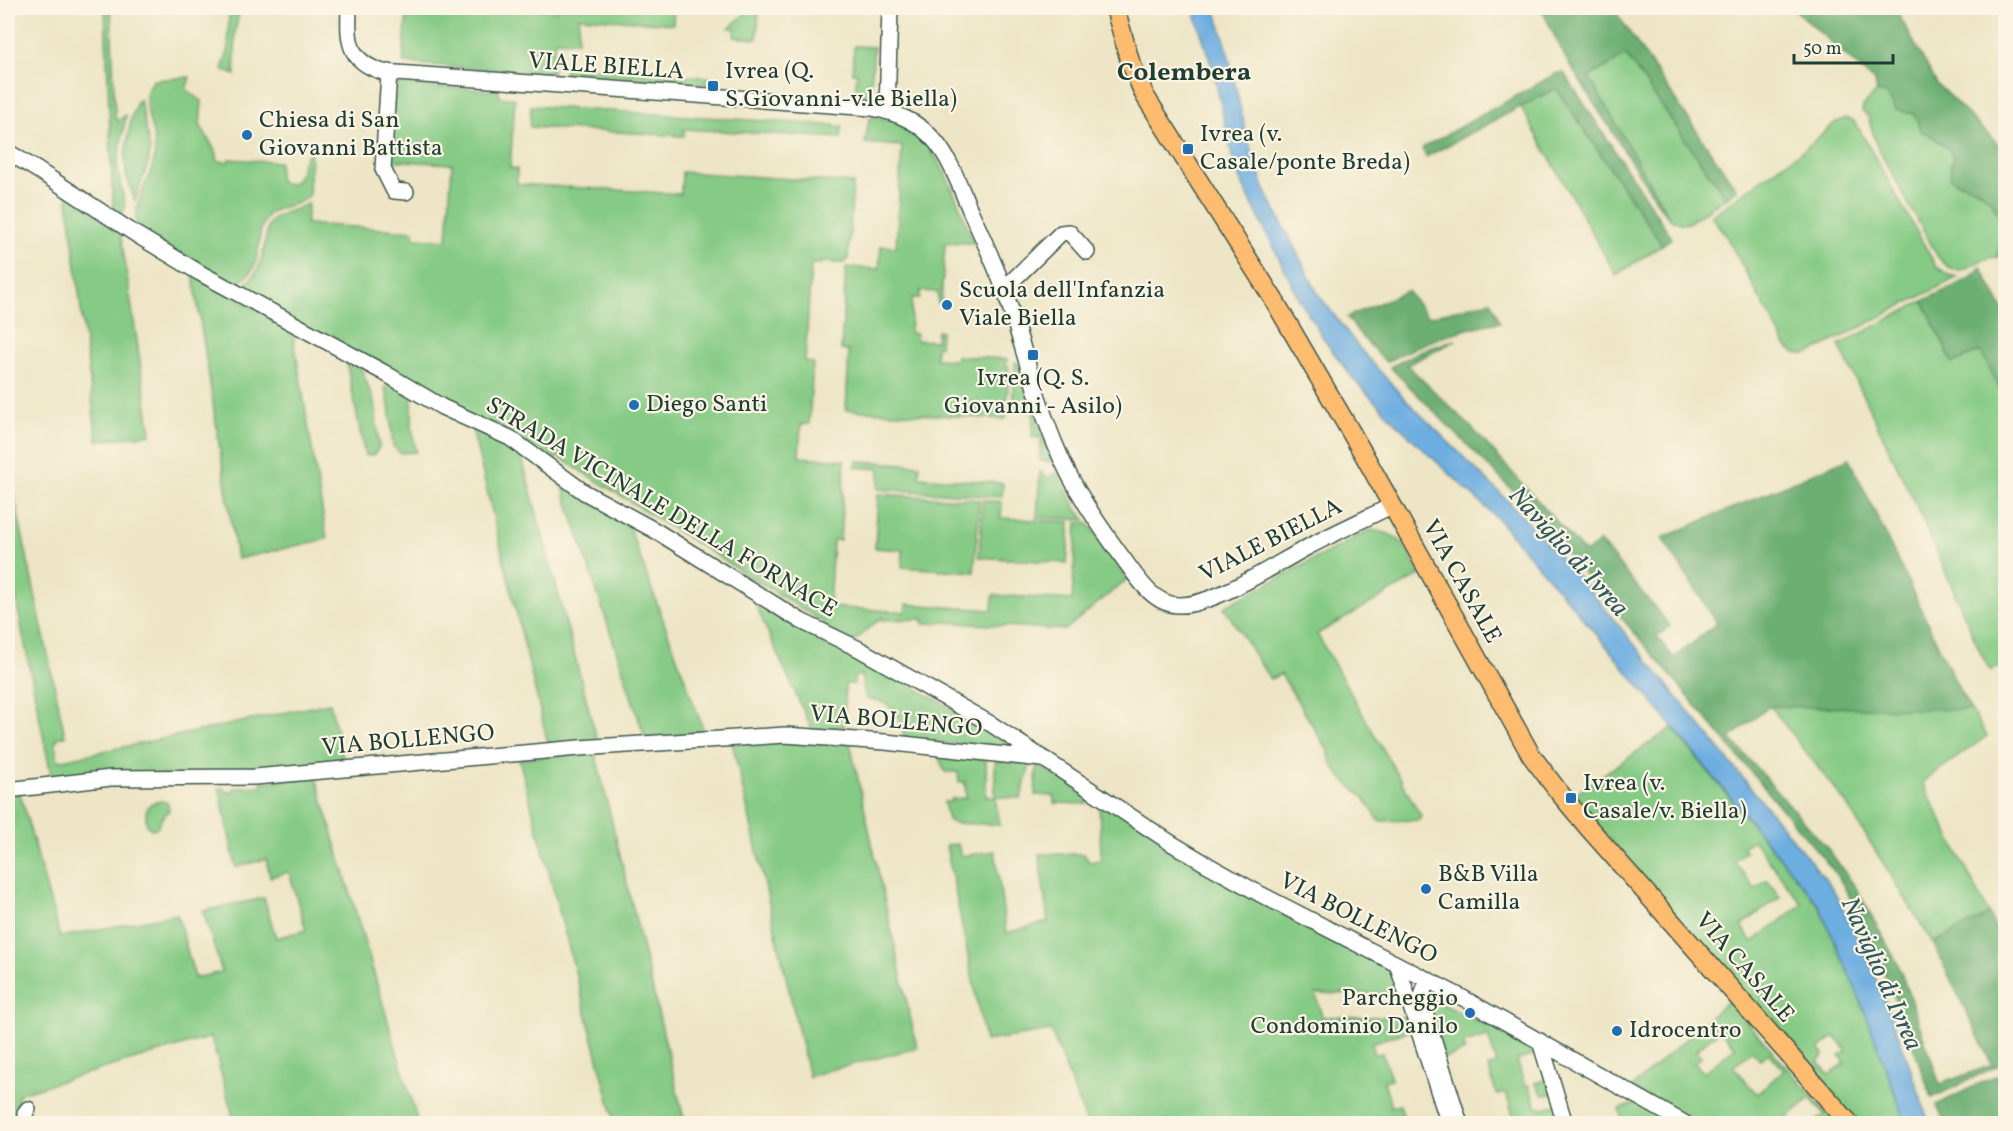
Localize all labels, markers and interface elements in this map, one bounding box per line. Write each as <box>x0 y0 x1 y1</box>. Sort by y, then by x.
scale bar <box>1794 27 1893 65</box>
text: 50 m <box>1803 37 1842 62</box>
street label: VIALE BIELLA <box>527 45 685 89</box>
place label: Ivrea (Q. S.Giovanni-v.le Biella) <box>725 55 957 117</box>
district label: Colembera <box>1117 55 1251 91</box>
marker: Ivrea (Q. S.Giovanni-v.le Biella) <box>706 79 720 93</box>
place label: Chiesa di San Giovanni Battista <box>259 104 443 166</box>
place label: Ivrea (v. Casale/ponte Breda) <box>1200 118 1410 180</box>
marker: Chiesa di San Giovanni Battista <box>240 128 254 142</box>
marker: Ivrea (v. Casale/ponte Breda) <box>1181 142 1195 156</box>
place label: Scuola dell'Infanzia Viale Biella <box>959 274 1165 336</box>
marker: Scuola dell'Infanzia Viale Biella <box>940 298 954 312</box>
marker: Ivrea (Q. S. Giovanni - Asilo) <box>1026 348 1040 362</box>
place label: Ivrea (Q. S. Giovanni - Asilo) <box>944 362 1122 424</box>
place label: Diego Santi <box>646 388 767 422</box>
street label: STRADA VICINALE DELLA FORNACE <box>479 389 843 627</box>
marker: Diego Santi <box>627 398 641 412</box>
water label: Naviglio di Ivrea <box>1500 479 1636 625</box>
street label: VIALE BIELLA <box>1194 490 1348 592</box>
street label: VIA CASALE <box>1413 514 1509 650</box>
street label: VIA BOLLENGO <box>808 698 984 746</box>
street label: VIA BOLLENGO <box>320 717 496 765</box>
place label: Ivrea (v. Casale/v. Biella) <box>1583 767 1747 829</box>
marker: Ivrea (v. Casale/v. Biella) <box>1564 791 1578 805</box>
place label: B&B Villa Camilla <box>1438 858 1539 920</box>
street label: VIA BOLLENGO <box>1273 865 1443 973</box>
marker: B&B Villa Camilla <box>1419 882 1433 896</box>
water label: Naviglio di Ivrea <box>1831 891 1931 1057</box>
street label: VIA CASALE <box>1686 905 1802 1031</box>
place label: Parcheggio Condominio Danilo <box>1250 982 1458 1044</box>
marker: Parcheggio Condominio Danilo <box>1463 1006 1477 1020</box>
place label: Idrocentro <box>1629 1014 1742 1048</box>
marker: Idrocentro <box>1610 1024 1624 1038</box>

